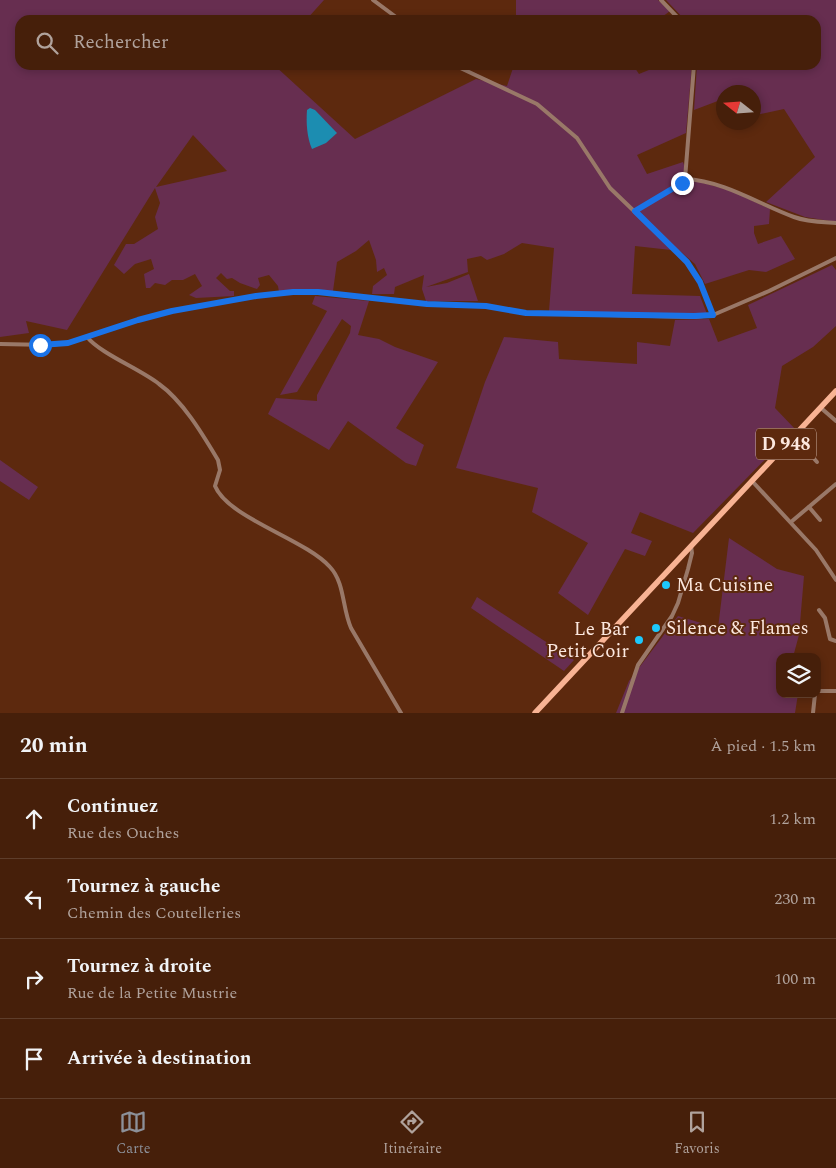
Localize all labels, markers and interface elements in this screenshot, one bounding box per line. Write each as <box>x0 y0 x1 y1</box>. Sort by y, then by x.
search box <box>15 15 821 70</box>
text: Rechercher <box>73 28 169 57</box>
icon: search <box>33 29 61 57</box>
north arrow <box>716 85 761 130</box>
route end <box>671 172 694 195</box>
route start <box>29 334 52 357</box>
road number: D 948 <box>756 428 816 459</box>
place label: Ma Cuisine <box>676 571 773 600</box>
marker: Ma Cuisine <box>660 579 672 591</box>
place label: Silence & Flames <box>666 614 809 643</box>
place label: Le Bar Petit Coir <box>546 615 629 666</box>
marker: Silence & Flames <box>650 622 662 634</box>
marker: Le Bar Petit Coir <box>633 634 645 646</box>
map controls <box>776 653 821 698</box>
button: layers <box>776 653 821 698</box>
text: 20 min <box>20 730 88 762</box>
text: À pied · 1.5 km <box>711 734 816 758</box>
text: Continuez <box>67 792 158 821</box>
icon: ahead <box>20 805 48 833</box>
text: 1.2 km <box>769 807 816 831</box>
text: Rue des Ouches <box>67 821 179 845</box>
text: Tournez à gauche <box>67 872 220 901</box>
icon: left <box>20 885 48 913</box>
text: 230 m <box>774 887 816 911</box>
text: Chemin des Coutelleries <box>67 901 241 925</box>
text: Tournez à droite <box>67 952 211 981</box>
icon: right <box>20 965 48 993</box>
text: 100 m <box>774 967 816 991</box>
text: Rue de la Petite Mustrie <box>67 981 237 1005</box>
text: Arrivée à destination <box>67 1044 251 1073</box>
icon: arrive <box>20 1045 48 1073</box>
tab: Carte <box>116 1108 151 1159</box>
tab: Itinéraire <box>383 1108 442 1159</box>
tab: Favoris <box>674 1108 720 1159</box>

